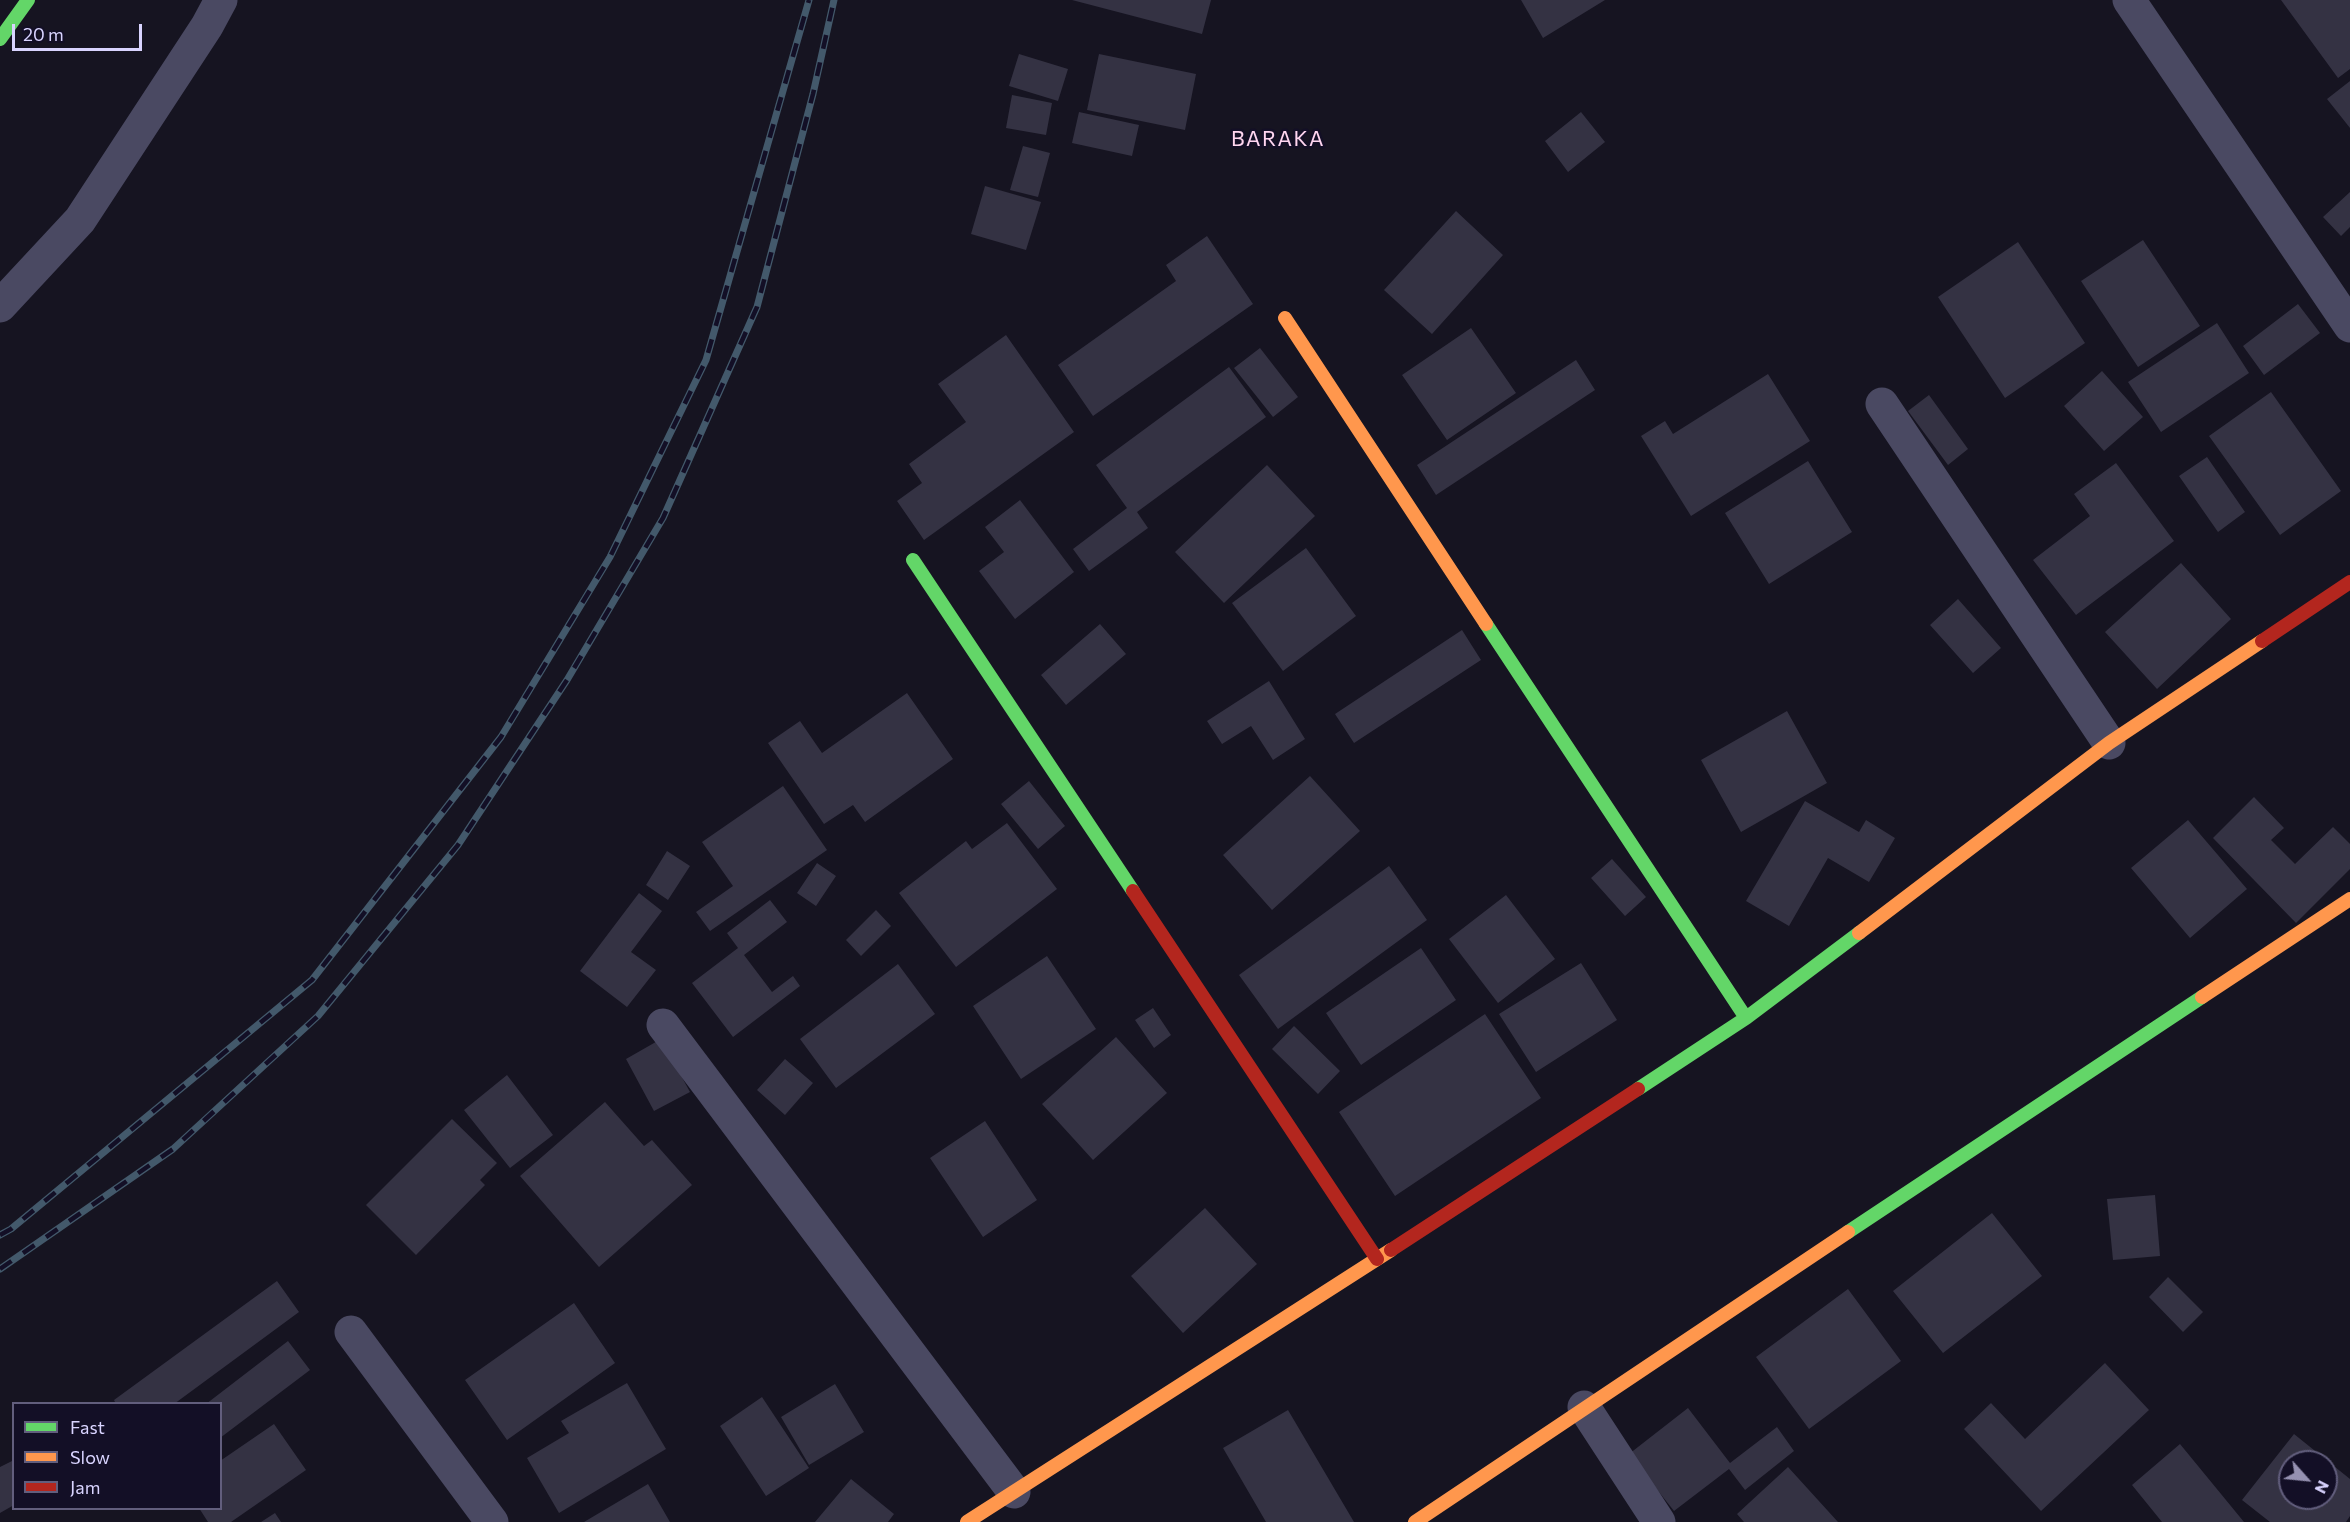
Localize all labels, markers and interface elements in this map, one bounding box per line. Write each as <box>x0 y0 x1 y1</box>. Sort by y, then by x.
scale bar <box>15 12 146 50</box>
text: 20 m <box>23 23 64 45</box>
district label: BARAKA <box>1231 126 1325 152</box>
legend <box>12 1402 222 1510</box>
text: Fast <box>70 1416 105 1438</box>
text: Slow <box>70 1446 110 1468</box>
north arrow <box>2278 1450 2338 1510</box>
text: Jam <box>70 1476 100 1498</box>
text: N <box>2312 1478 2334 1497</box>

